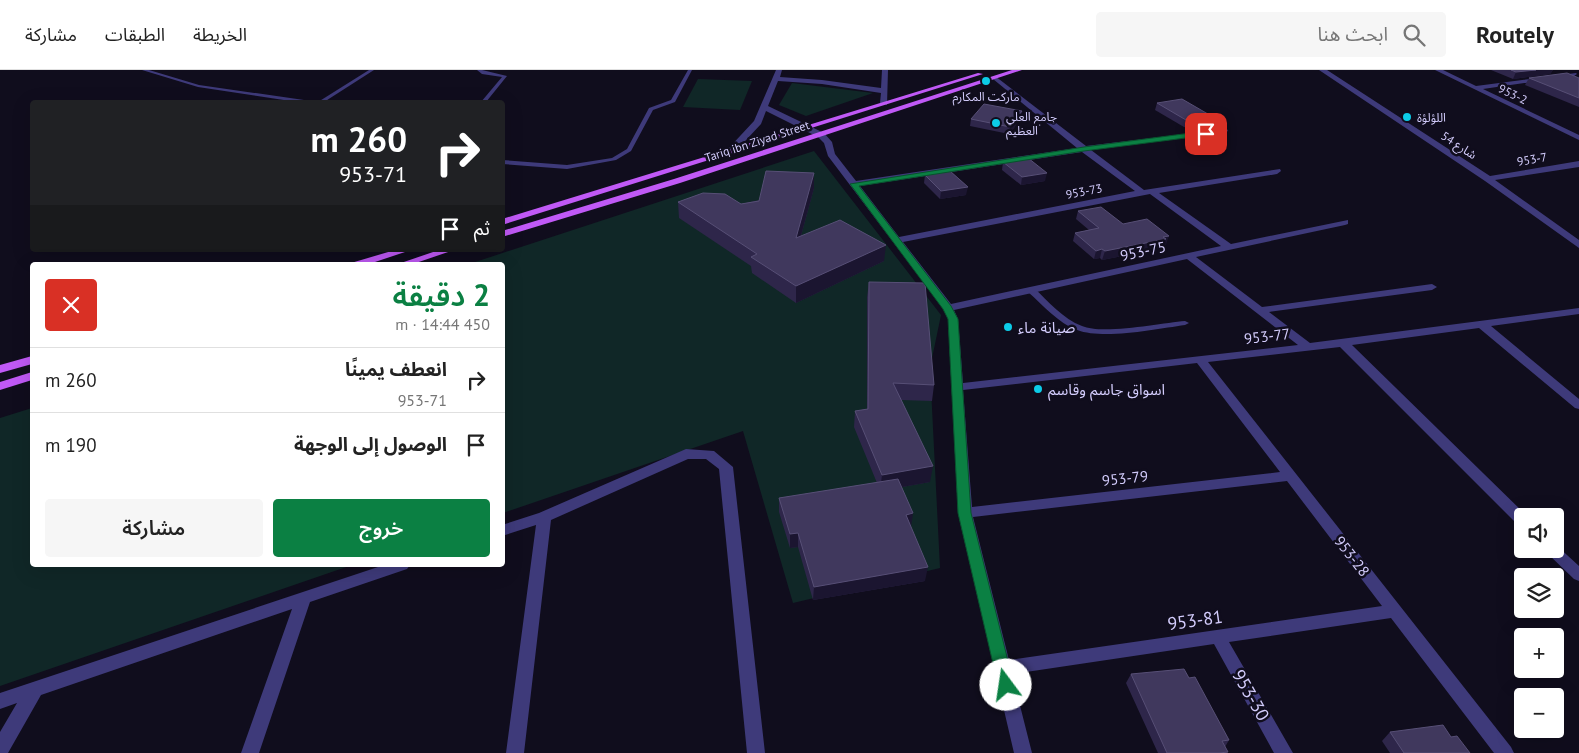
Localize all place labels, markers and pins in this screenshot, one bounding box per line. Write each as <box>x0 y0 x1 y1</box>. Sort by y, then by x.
marker: ماركت المكارم <box>980 75 992 87</box>
place label: ماركت المكارم <box>952 89 1020 106</box>
place label: جامع العلي العظيم <box>1006 109 1057 140</box>
place label: اللؤلؤة <box>1417 110 1446 125</box>
marker: اللؤلؤة <box>1401 111 1413 123</box>
pin <box>1185 113 1227 155</box>
marker: جامع العلي العظيم <box>990 117 1002 129</box>
place label: صيانة ماء <box>1018 318 1075 337</box>
marker: صيانة ماء <box>1002 321 1014 333</box>
place label: اسواق جاسم وقاسم <box>1048 380 1165 401</box>
marker: اسواق جاسم وقاسم <box>1032 383 1044 395</box>

